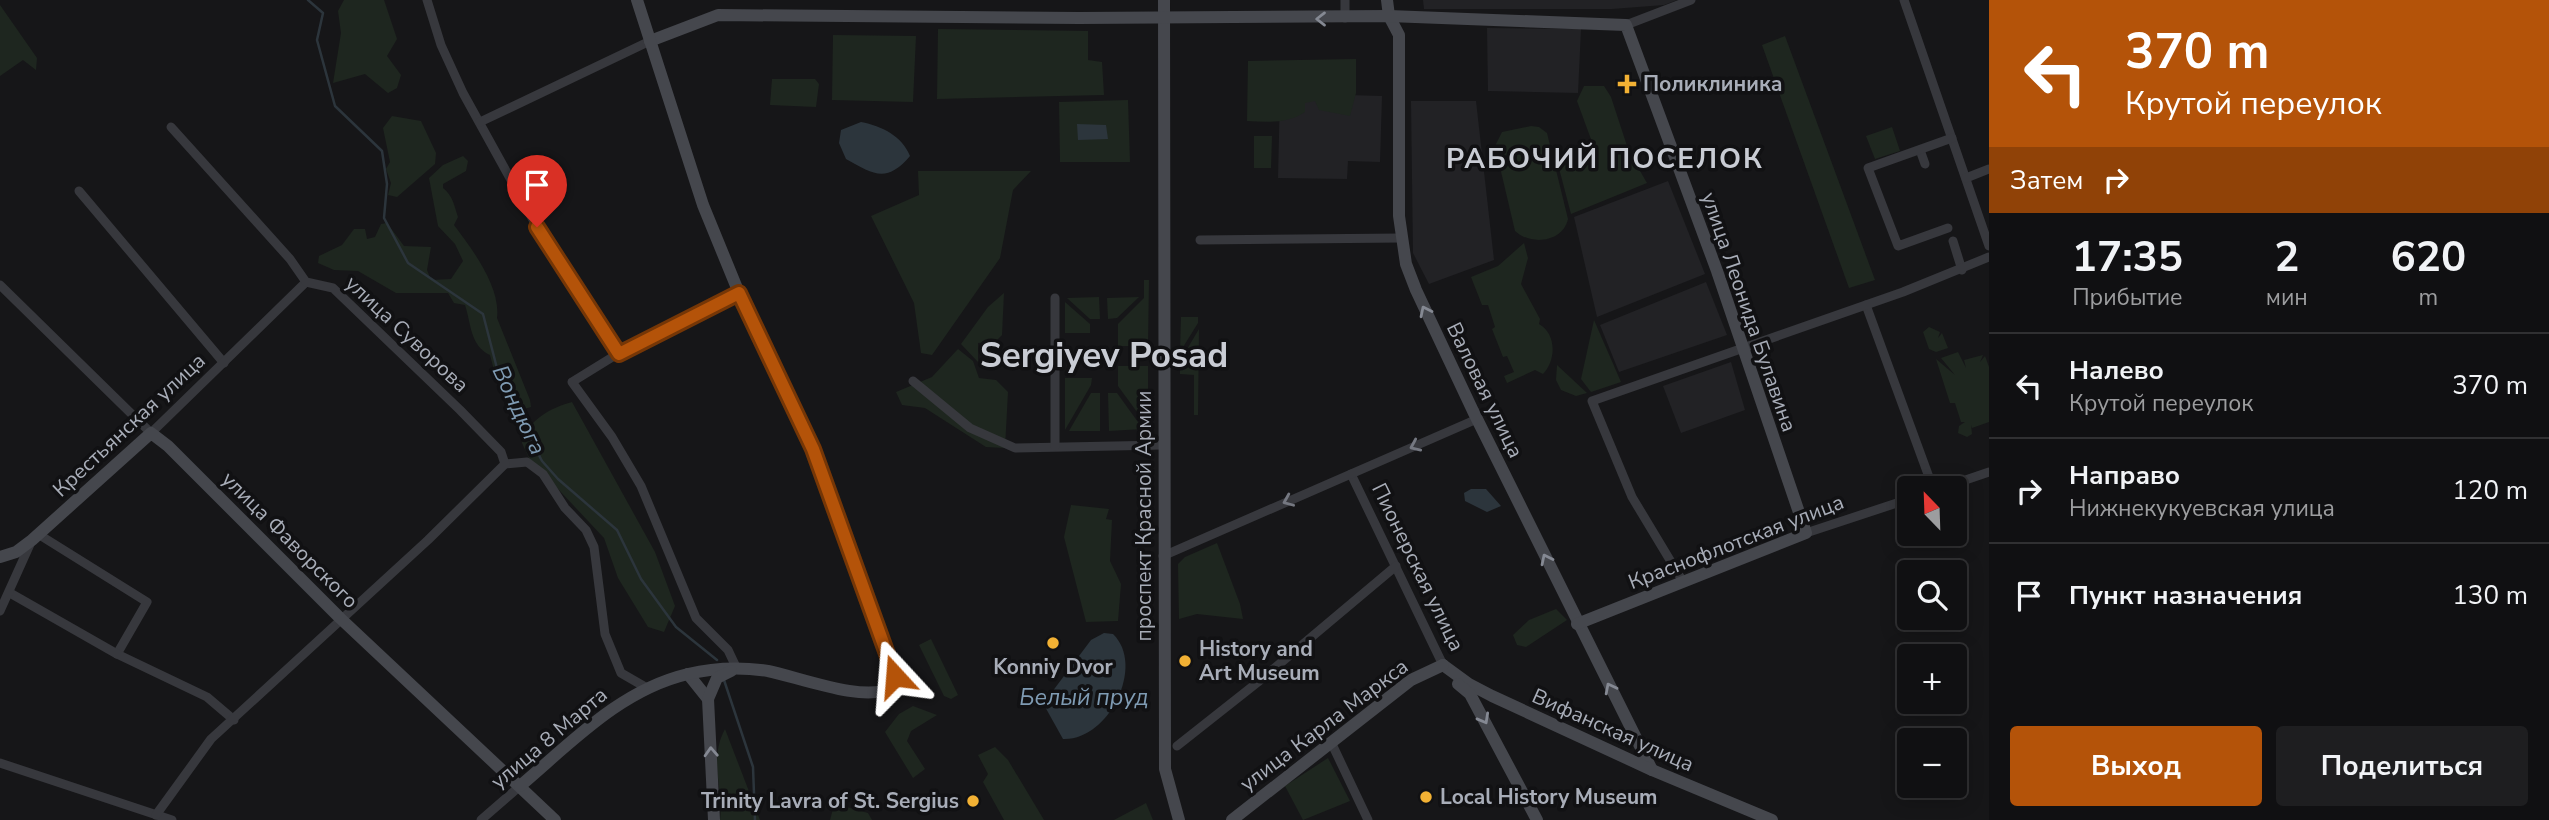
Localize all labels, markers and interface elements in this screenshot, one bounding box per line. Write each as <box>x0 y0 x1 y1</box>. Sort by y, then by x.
one-way arrow <box>1315 11 1326 27</box>
text: 370 m <box>2125 18 2269 85</box>
icon: left <box>2010 28 2101 119</box>
place label: Поликлиника <box>1643 70 1782 98</box>
marker: Поликлиника <box>1617 74 1637 94</box>
text: Крутой переулок <box>2125 82 2382 125</box>
district label: РАБОЧИЙ ПОСЕЛОК <box>1446 140 1764 178</box>
pin <box>507 155 567 227</box>
icon: right <box>2097 161 2135 199</box>
text: Затем <box>2010 163 2083 198</box>
icon: arrive <box>518 166 556 204</box>
street label: улица Леонида Булавина <box>1695 189 1803 435</box>
text: 17:35 <box>2072 229 2183 286</box>
text: 2 <box>2274 229 2299 286</box>
text: 620 <box>2391 229 2466 286</box>
street label: улица Суворова <box>339 269 475 399</box>
text: Прибытие <box>2072 282 2183 313</box>
text: мин <box>2266 282 2308 313</box>
text: m <box>2419 282 2438 313</box>
one-way arrow <box>1420 306 1434 318</box>
street label: Валовая улица <box>1440 318 1530 462</box>
district label: Sergiyev Posad <box>980 332 1228 379</box>
street label: Крестьянская улица <box>47 347 211 503</box>
text: Налево <box>2069 353 2164 388</box>
water label: Вондюга <box>485 360 553 460</box>
icon: left <box>2010 367 2048 405</box>
text: 370 m <box>2452 368 2528 403</box>
text: Крутой переулок <box>2069 388 2253 419</box>
street label: проспект Красной Армии <box>1130 390 1158 642</box>
one-way arrow <box>1409 438 1422 452</box>
text: Направо <box>2069 458 2180 493</box>
street label: улица Фаворского <box>215 465 365 615</box>
icon: right <box>2010 472 2048 510</box>
text: 120 m <box>2452 473 2528 508</box>
north arrow <box>1897 476 1967 546</box>
map controls <box>1897 476 1967 798</box>
street label: Пионерская улица <box>1365 478 1471 656</box>
street label: Краснофлотская улица <box>1624 488 1848 596</box>
one-way arrow <box>1283 493 1295 507</box>
text: Нижнекукуевская улица <box>2069 493 2335 524</box>
one-way arrow <box>1540 554 1554 566</box>
button: search <box>1897 560 1967 630</box>
icon: arrive <box>2010 577 2048 615</box>
text: Пункт назначения <box>2069 578 2302 613</box>
text: 130 m <box>2452 578 2528 613</box>
marker: Konniy Dvor <box>1045 635 1061 651</box>
place label: History and Art Museum <box>1199 635 1320 687</box>
position arrow <box>858 639 932 713</box>
button: + <box>1897 644 1967 714</box>
street label: улица Карла Маркса <box>1234 652 1414 798</box>
place label: Konniy Dvor <box>993 653 1114 681</box>
marker: History and Art Museum <box>1177 653 1193 669</box>
street label: улица 8 Марта <box>485 681 613 795</box>
water label: Белый пруд <box>1019 682 1149 713</box>
street label: Вифанская улица <box>1528 682 1698 778</box>
one-way arrow <box>1604 683 1618 695</box>
one-way arrow <box>1475 711 1489 724</box>
button: Выход <box>2010 726 2262 806</box>
button: Поделиться <box>2276 726 2528 806</box>
button: − <box>1897 728 1967 798</box>
one-way arrow <box>703 746 718 757</box>
place label: Local History Museum <box>1440 783 1657 811</box>
place label: Trinity Lavra of St. Sergius <box>701 787 959 815</box>
marker: Local History Museum <box>1418 789 1434 805</box>
marker: Trinity Lavra of St. Sergius <box>965 793 981 809</box>

